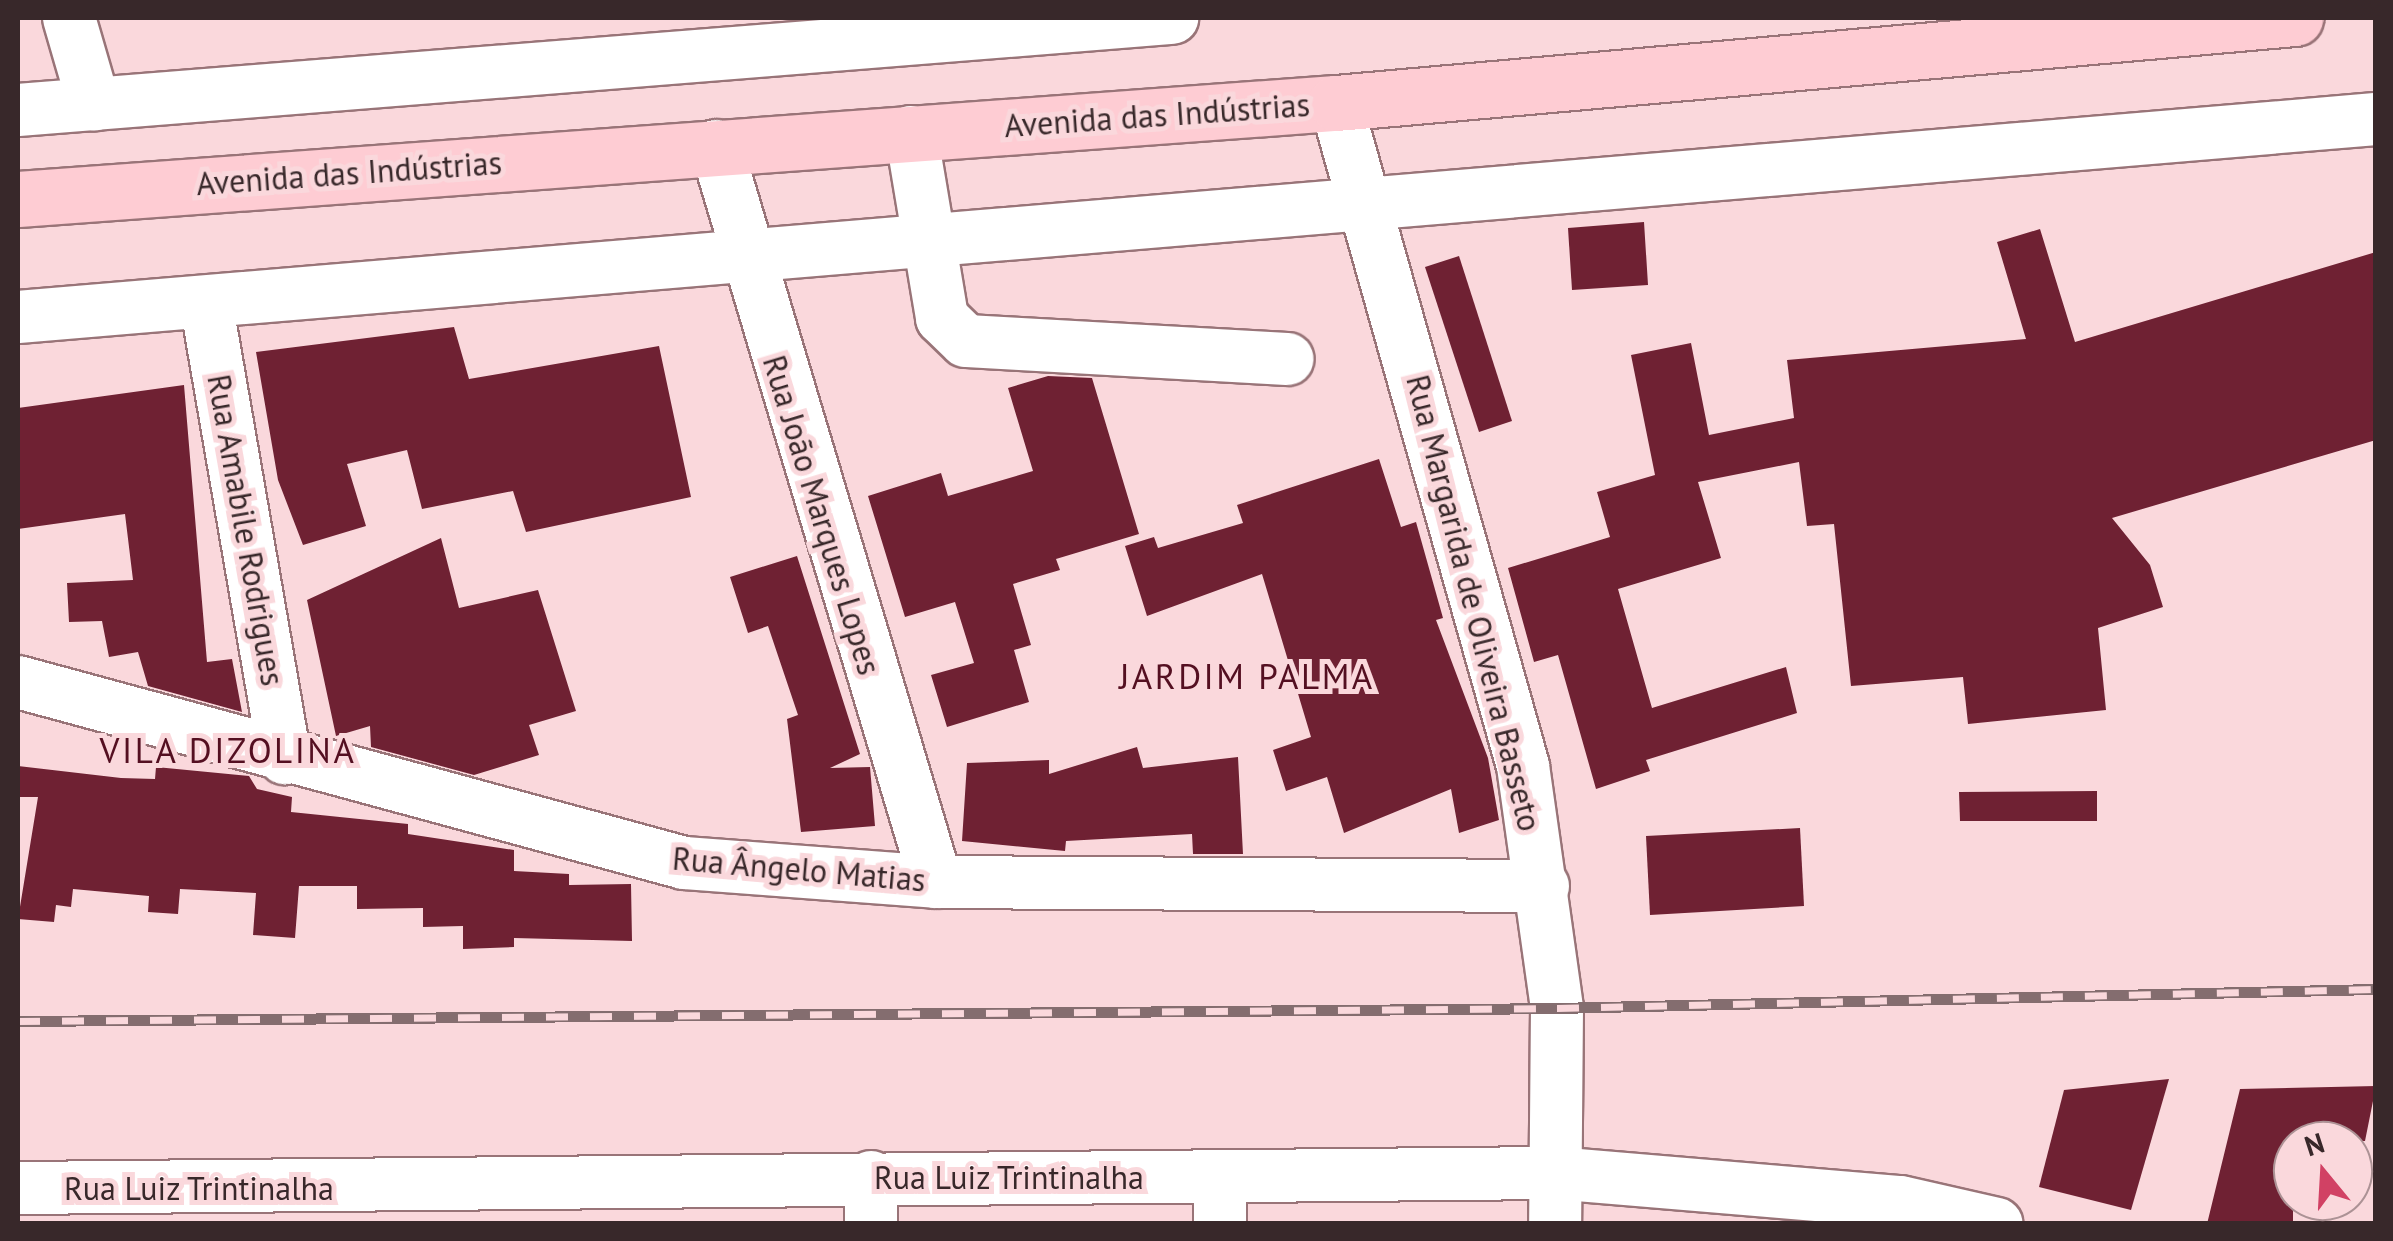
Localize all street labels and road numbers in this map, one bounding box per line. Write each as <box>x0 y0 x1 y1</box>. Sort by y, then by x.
street label: Avenida das Indústrias <box>1003 85 1311 145</box>
street label: Avenida das Indústrias <box>195 143 503 203</box>
street label: Rua João Marques Lopes <box>755 351 889 679</box>
street label: Rua Amabile Rodrigues <box>200 371 292 689</box>
street label: Rua Margarida de Oliveira Basseto <box>1399 371 1549 835</box>
street label: Rua Ângelo Matias <box>670 839 928 899</box>
street label: Rua Luiz Trintinalha <box>873 1158 1145 1196</box>
street label: Rua Luiz Trintinalha <box>63 1169 335 1207</box>

